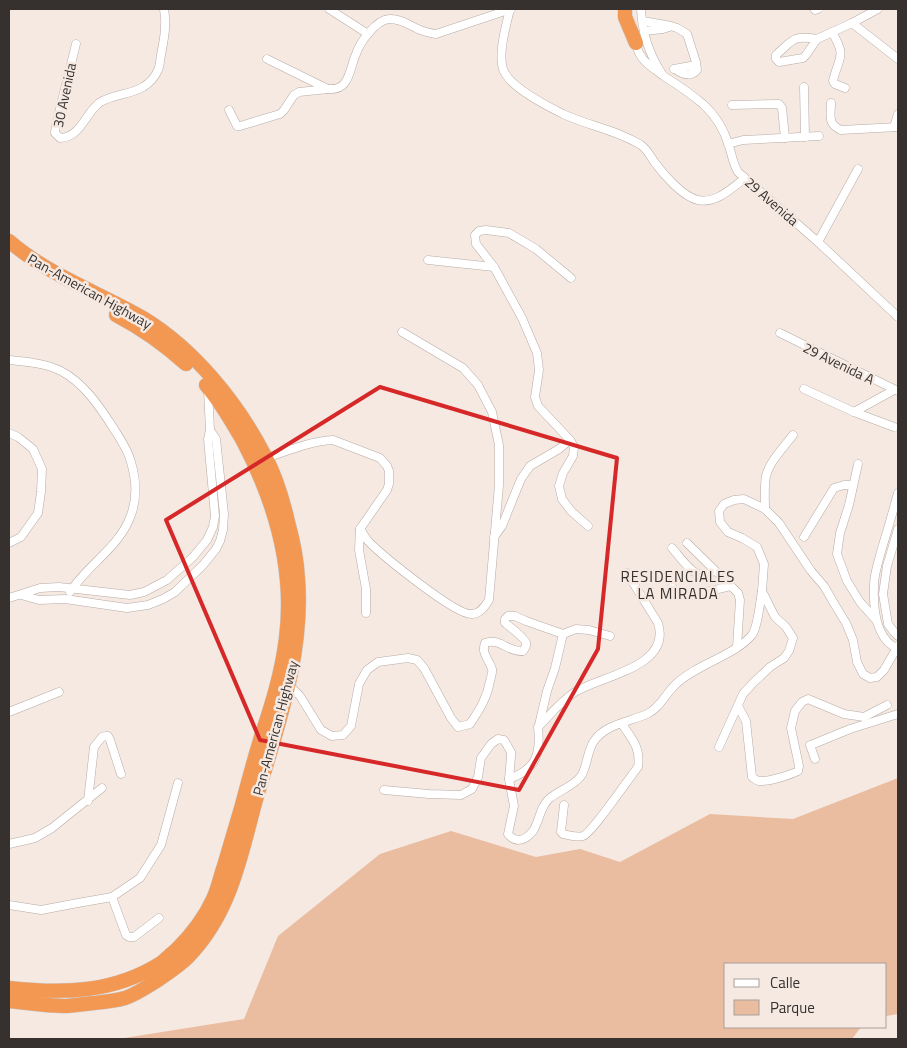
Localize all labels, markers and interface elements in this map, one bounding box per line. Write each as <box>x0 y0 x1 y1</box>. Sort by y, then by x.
street label: 30 Avenida <box>47 61 81 129</box>
street label: 29 Avenida <box>740 172 804 230</box>
street label: Pan-American Highway <box>24 248 156 334</box>
street label: 29 Avenida A <box>800 337 879 390</box>
district label: RESIDENCIALES LA MIRADA <box>621 565 735 605</box>
street label: Pan-American Highway <box>247 658 303 798</box>
legend <box>724 963 887 1028</box>
text: Calle <box>770 971 800 994</box>
text: Parque <box>770 996 815 1019</box>

